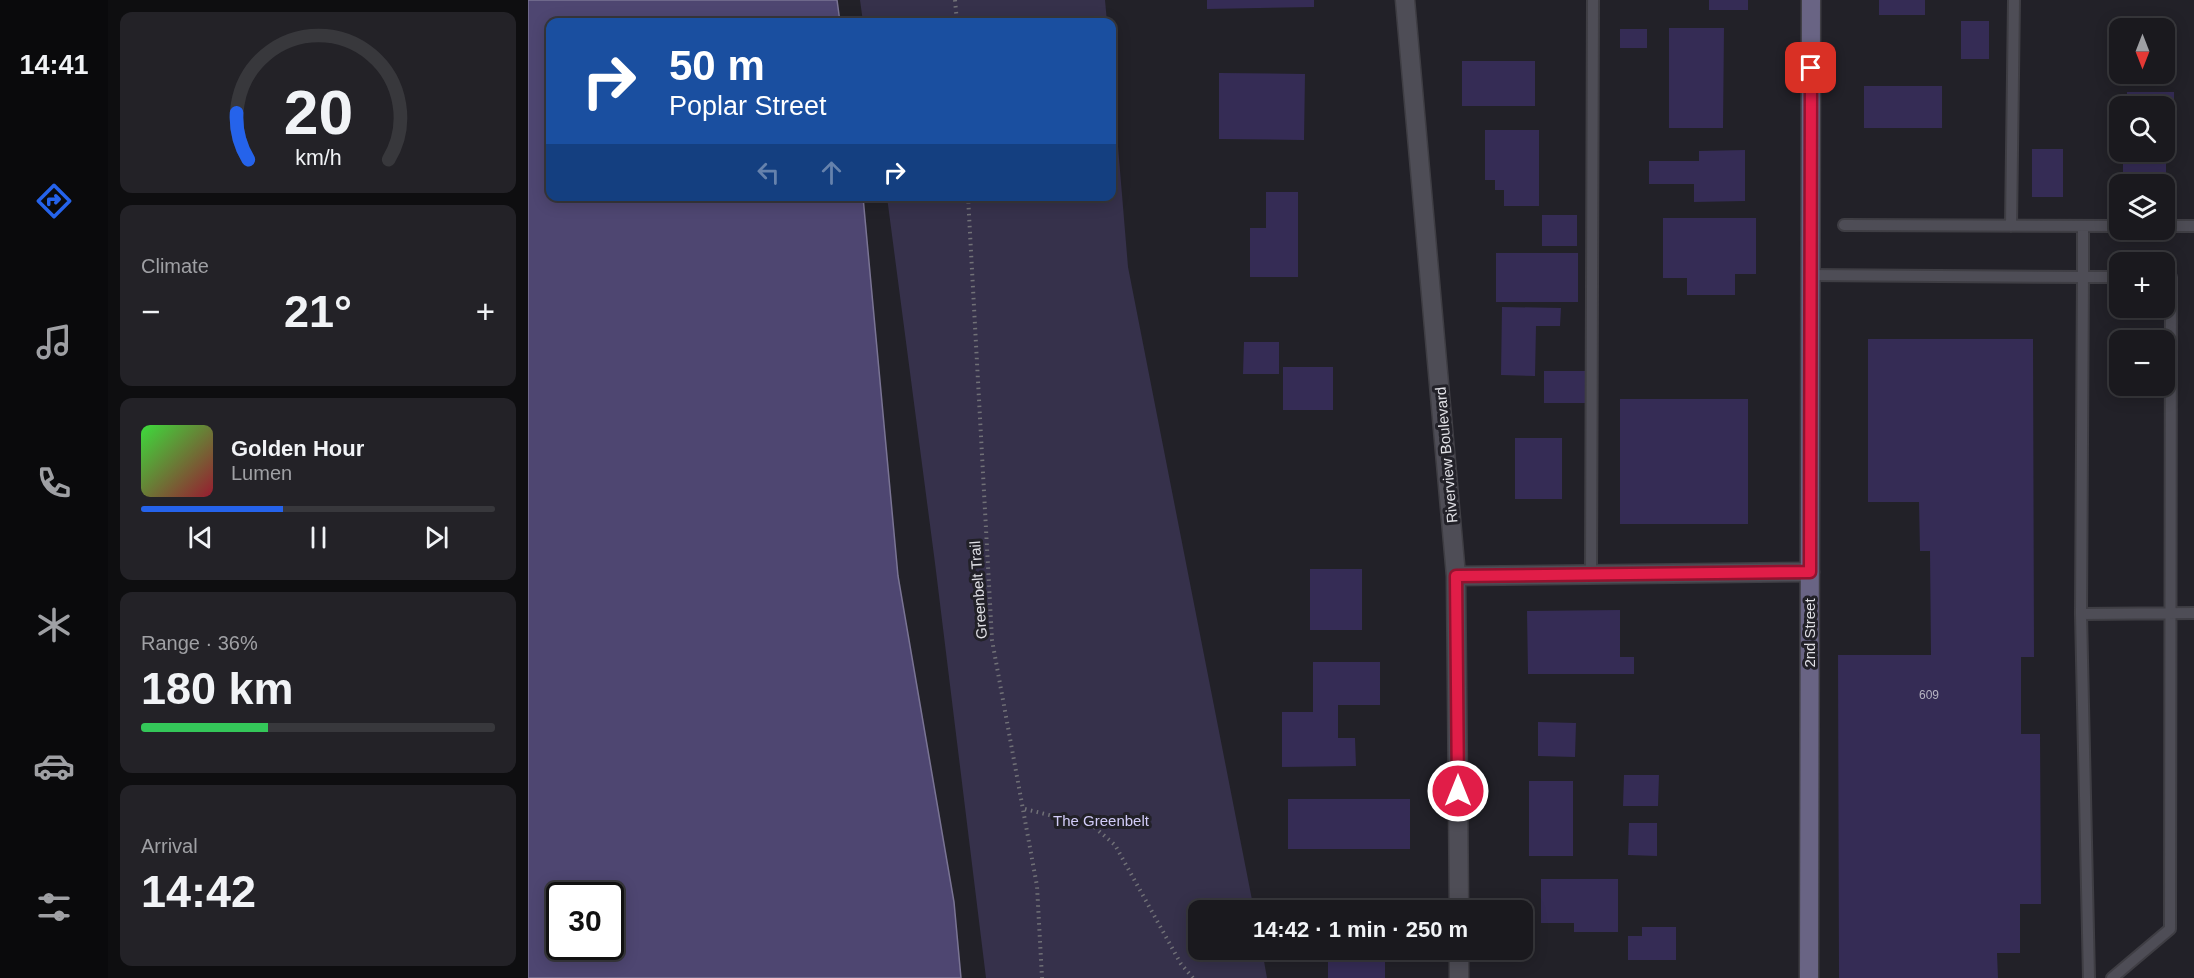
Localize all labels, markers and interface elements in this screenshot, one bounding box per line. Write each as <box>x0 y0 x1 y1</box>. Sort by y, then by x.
north arrow <box>2109 18 2175 84</box>
map controls <box>2109 18 2175 396</box>
icon: right <box>570 42 648 120</box>
text: 50 m <box>669 42 765 89</box>
pin <box>1785 42 1836 93</box>
text: 14:41 <box>19 50 89 80</box>
icon: arrive <box>1794 51 1827 84</box>
text: 20 <box>283 78 353 147</box>
text: Poplar Street <box>669 91 827 121</box>
button: search <box>2109 96 2175 162</box>
text: km/h <box>295 146 341 170</box>
icon: left <box>752 156 785 189</box>
icon: ahead <box>815 156 848 189</box>
icon: right <box>878 156 911 189</box>
button: layers <box>2109 174 2175 240</box>
icon: directions <box>33 180 75 222</box>
button: + <box>2109 252 2175 318</box>
text: Climate <box>141 255 209 277</box>
text: 21° <box>284 286 352 337</box>
text: − <box>141 293 160 330</box>
text: + <box>476 293 495 330</box>
icon: music <box>33 321 75 363</box>
button: − <box>2109 330 2175 396</box>
street label: Riverview Boulevard <box>1432 386 1460 524</box>
text: Golden Hour <box>231 436 364 461</box>
icon: phone <box>33 462 75 504</box>
text: Lumen <box>231 462 292 484</box>
icon: previous <box>184 521 217 554</box>
icon: pause <box>302 521 335 554</box>
icon: next <box>420 521 453 554</box>
street label: Greenbelt Trail <box>966 540 990 640</box>
street label: 2nd Street <box>1801 598 1818 668</box>
icon: climate <box>33 604 75 646</box>
text: Range · 36% <box>141 632 258 654</box>
text: 180 km <box>141 663 294 714</box>
house number: 609 <box>1919 688 1939 702</box>
icon: car <box>33 745 75 787</box>
position arrow <box>1426 759 1490 823</box>
park label: The Greenbelt <box>1053 812 1150 829</box>
text: Arrival <box>141 835 198 857</box>
text: 14:42 <box>141 866 256 917</box>
speed limit sign: 30 <box>546 882 624 960</box>
icon: filters <box>33 886 75 928</box>
text: 14:42 · 1 min · 250 m <box>1253 917 1468 942</box>

